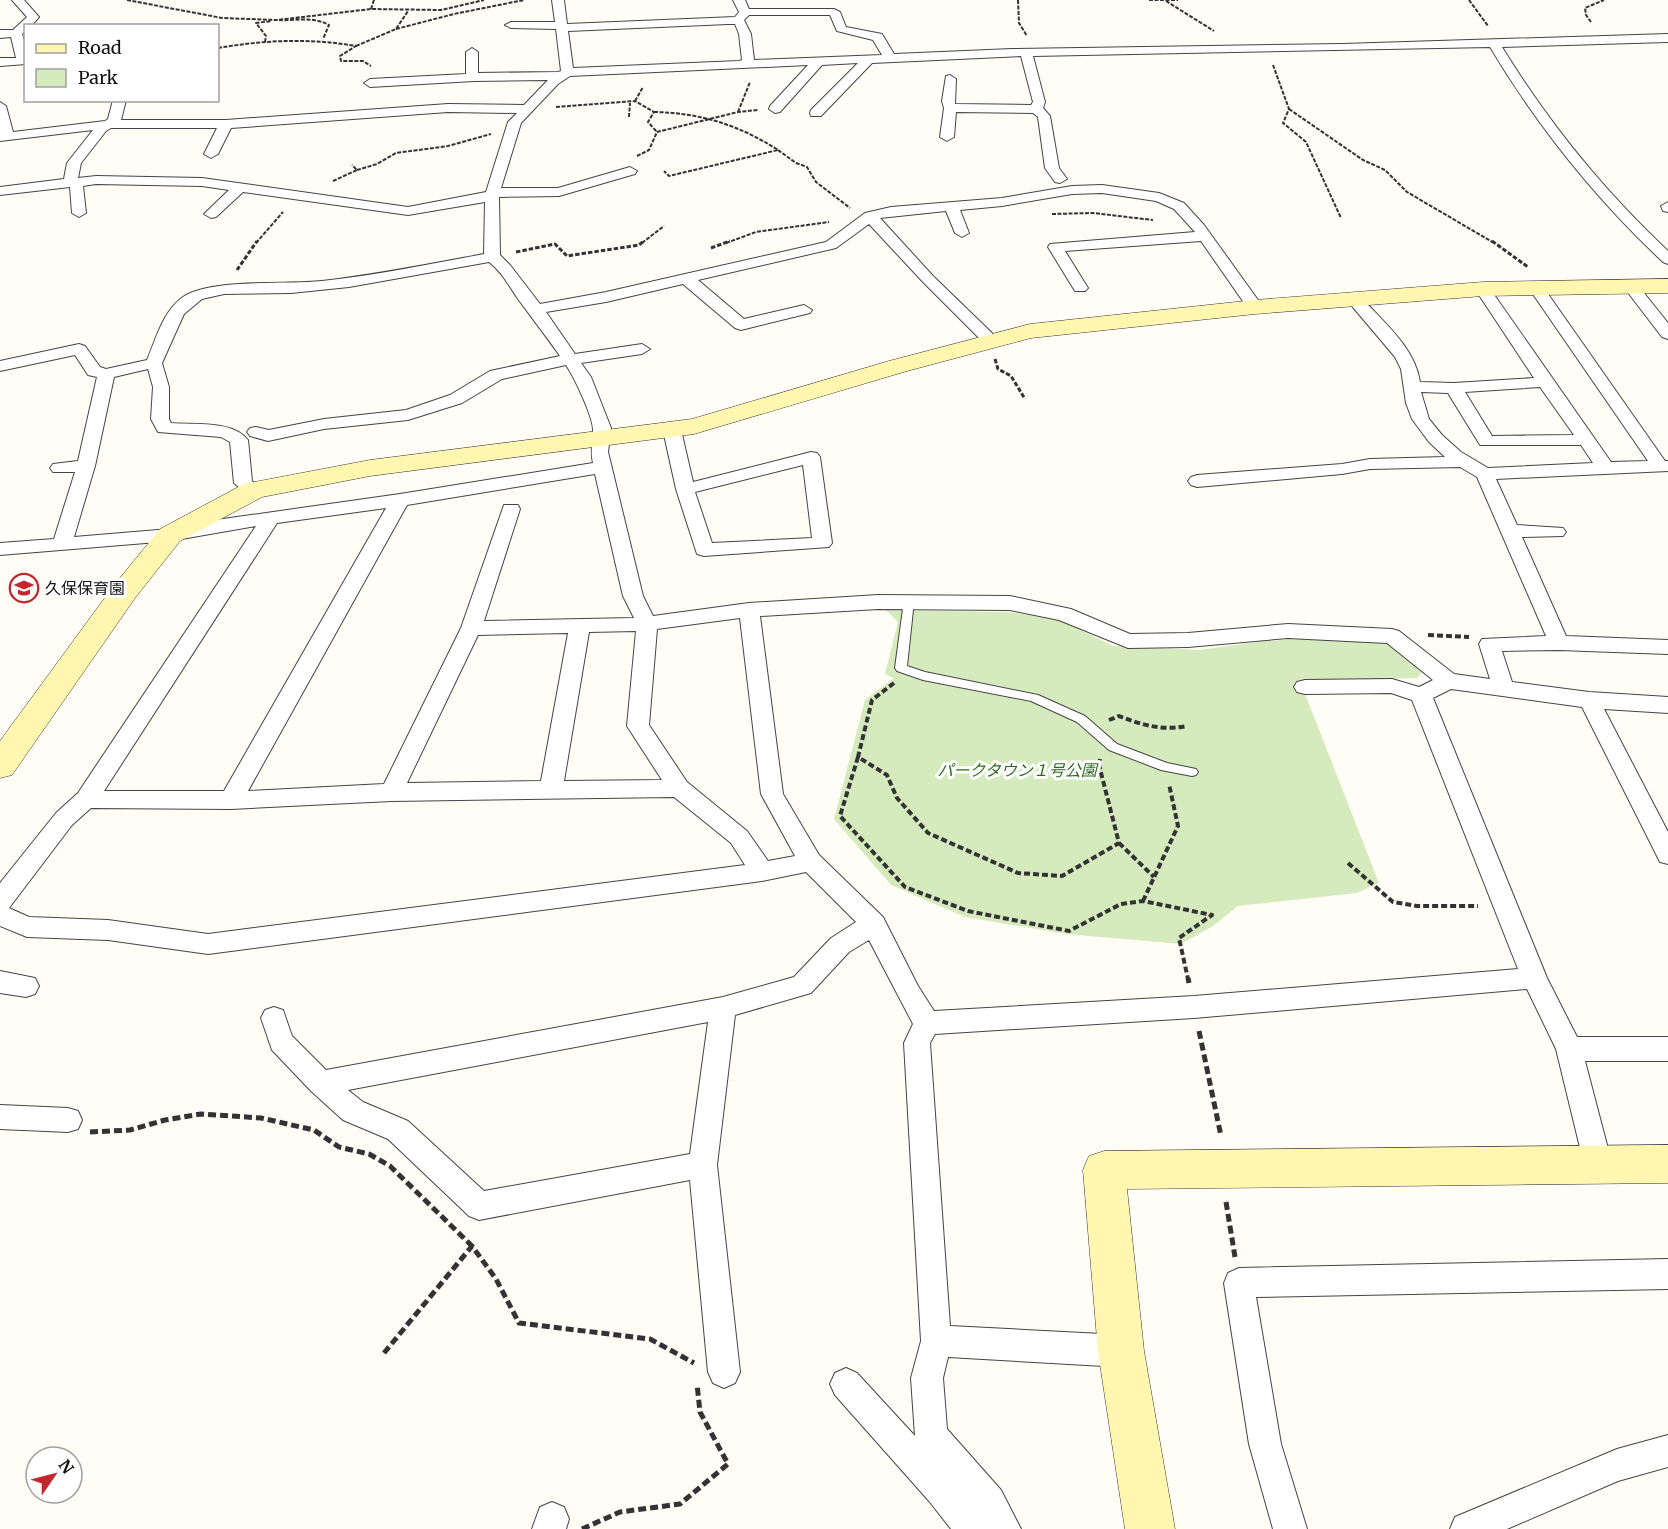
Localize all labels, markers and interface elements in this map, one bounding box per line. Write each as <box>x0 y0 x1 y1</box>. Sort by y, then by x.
legend <box>24 24 219 102</box>
text: Road <box>78 36 122 59</box>
text: Park <box>78 66 119 89</box>
school or university icon: 久保保育園 <box>8 572 40 604</box>
place label: 久保保育園 <box>45 578 125 598</box>
park label: パークタウン１号公園 <box>937 760 1099 780</box>
north arrow <box>24 1445 84 1505</box>
text: N <box>54 1455 78 1478</box>

